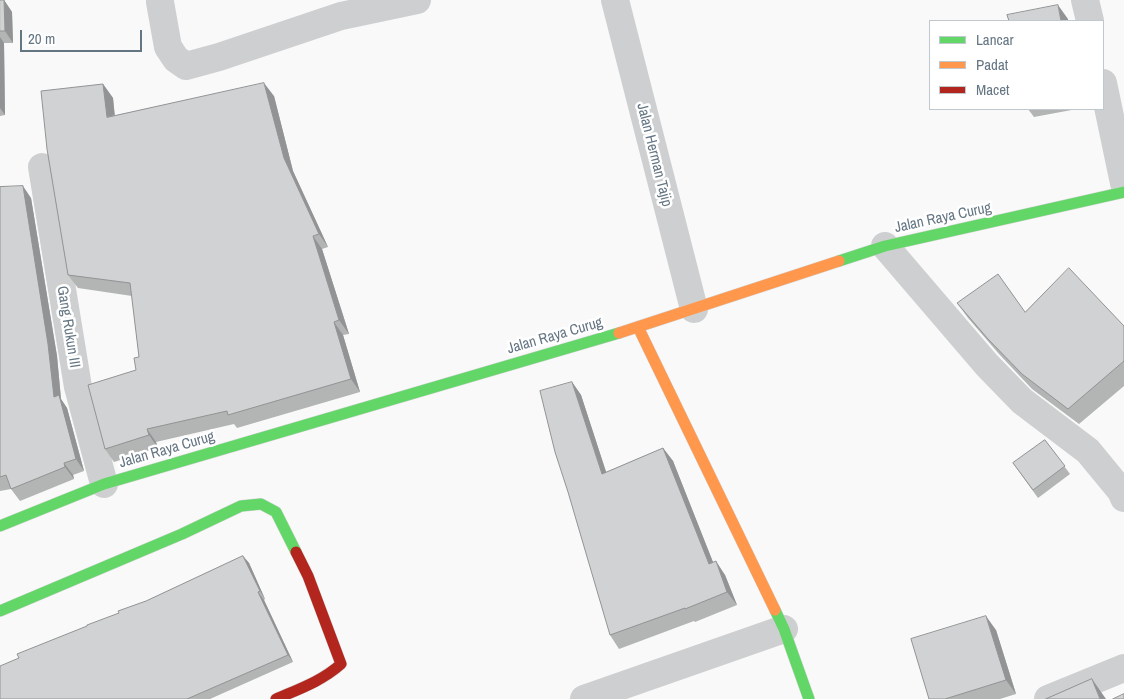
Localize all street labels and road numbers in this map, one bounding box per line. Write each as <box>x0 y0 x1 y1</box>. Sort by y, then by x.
street label: Jalan Herman Tajip <box>632 101 676 209</box>
street label: Jalan Raya Curug <box>893 199 993 237</box>
street label: Gang Rukun III <box>53 285 83 369</box>
street label: Jalan Raya Curug <box>505 314 605 358</box>
street label: Jalan Raya Curug <box>117 428 217 472</box>

